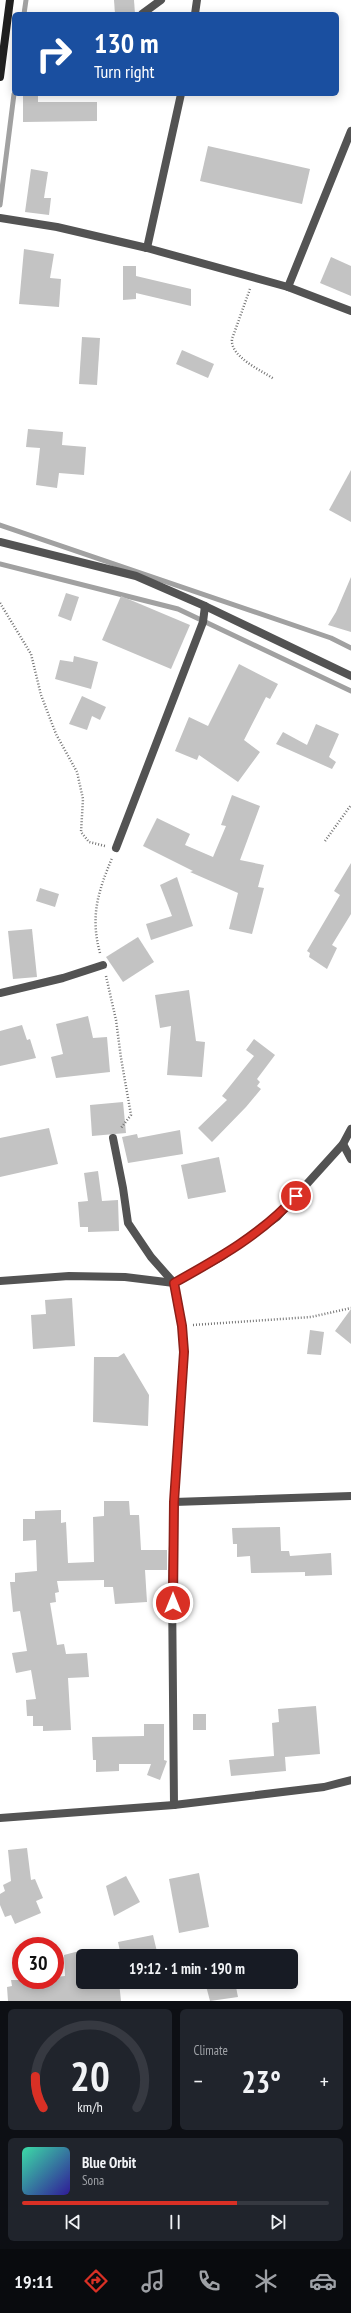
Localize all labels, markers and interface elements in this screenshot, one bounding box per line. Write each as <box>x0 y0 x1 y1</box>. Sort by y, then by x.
text: 130 m <box>94 24 158 61</box>
icon: right <box>28 28 80 80</box>
text: Turn right <box>94 60 154 83</box>
pin <box>279 1179 313 1213</box>
icon: arrive <box>285 1185 307 1207</box>
position arrow <box>152 1582 194 1624</box>
speed limit sign: 30 <box>12 1937 64 1989</box>
text: 19:12 · 1 min · 190 m <box>129 1959 245 1978</box>
text: Climate <box>194 2042 228 2059</box>
text: 20 <box>70 2048 110 2101</box>
text: 23° <box>241 2062 281 2101</box>
text: − <box>194 2067 203 2095</box>
text: + <box>320 2067 329 2095</box>
text: km/h <box>77 2096 102 2115</box>
text: Blue Orbit <box>82 2153 136 2172</box>
text: Sona <box>82 2172 104 2189</box>
icon: previous <box>62 2211 84 2233</box>
icon: pause <box>164 2211 186 2233</box>
icon: next <box>267 2211 289 2233</box>
icon: directions <box>82 2267 110 2295</box>
icon: music <box>139 2267 167 2295</box>
icon: phone <box>195 2267 223 2295</box>
icon: climate <box>252 2267 280 2295</box>
icon: car <box>309 2267 337 2295</box>
text: 19:11 <box>14 2270 53 2293</box>

